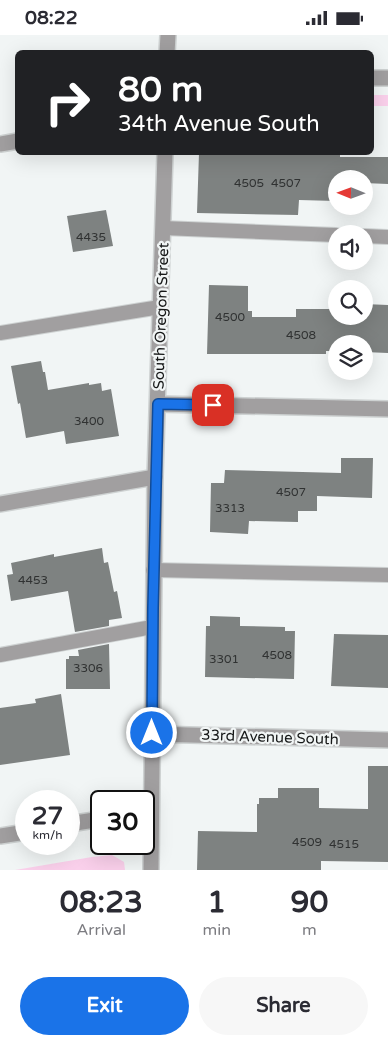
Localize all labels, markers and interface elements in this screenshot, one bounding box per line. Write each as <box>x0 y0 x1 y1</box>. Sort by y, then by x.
text: 08:22 <box>25 7 78 29</box>
text: 80 m <box>118 69 203 111</box>
icon: right <box>35 70 100 135</box>
text: 34th Avenue South <box>118 111 320 137</box>
north arrow <box>328 170 372 215</box>
map controls <box>328 170 373 380</box>
house number: 4505 <box>234 176 264 190</box>
house number: 4507 <box>271 176 301 190</box>
button: sound <box>328 225 373 270</box>
house number: 4435 <box>76 230 106 244</box>
street label: South Oregon Street <box>149 242 173 390</box>
button: search <box>328 280 373 325</box>
house number: 4500 <box>215 310 246 324</box>
house number: 4508 <box>286 328 316 342</box>
button: layers <box>328 335 373 380</box>
pin <box>192 384 234 426</box>
icon: arrive <box>199 391 227 419</box>
house number: 3400 <box>74 414 105 428</box>
house number: 4507 <box>276 485 306 499</box>
house number: 3313 <box>215 501 245 515</box>
house number: 4453 <box>18 573 48 587</box>
house number: 4508 <box>262 648 292 662</box>
house number: 3301 <box>209 652 239 666</box>
house number: 3306 <box>73 661 103 675</box>
position arrow <box>125 706 177 758</box>
street label: 33rd Avenue South <box>201 726 339 748</box>
speed limit sign: 30 <box>90 790 155 855</box>
text: 27 <box>32 801 63 831</box>
text: km/h <box>32 828 63 842</box>
house number: 4509 <box>292 835 322 849</box>
house number: 4515 <box>329 837 359 851</box>
text: 08:23 <box>60 884 143 921</box>
text: 1 <box>207 884 226 921</box>
text: 90 <box>291 884 328 921</box>
text: Arrival <box>77 920 126 940</box>
text: min <box>203 920 231 940</box>
text: m <box>302 920 317 940</box>
button: Exit <box>20 977 189 1035</box>
button: Share <box>199 977 368 1035</box>

